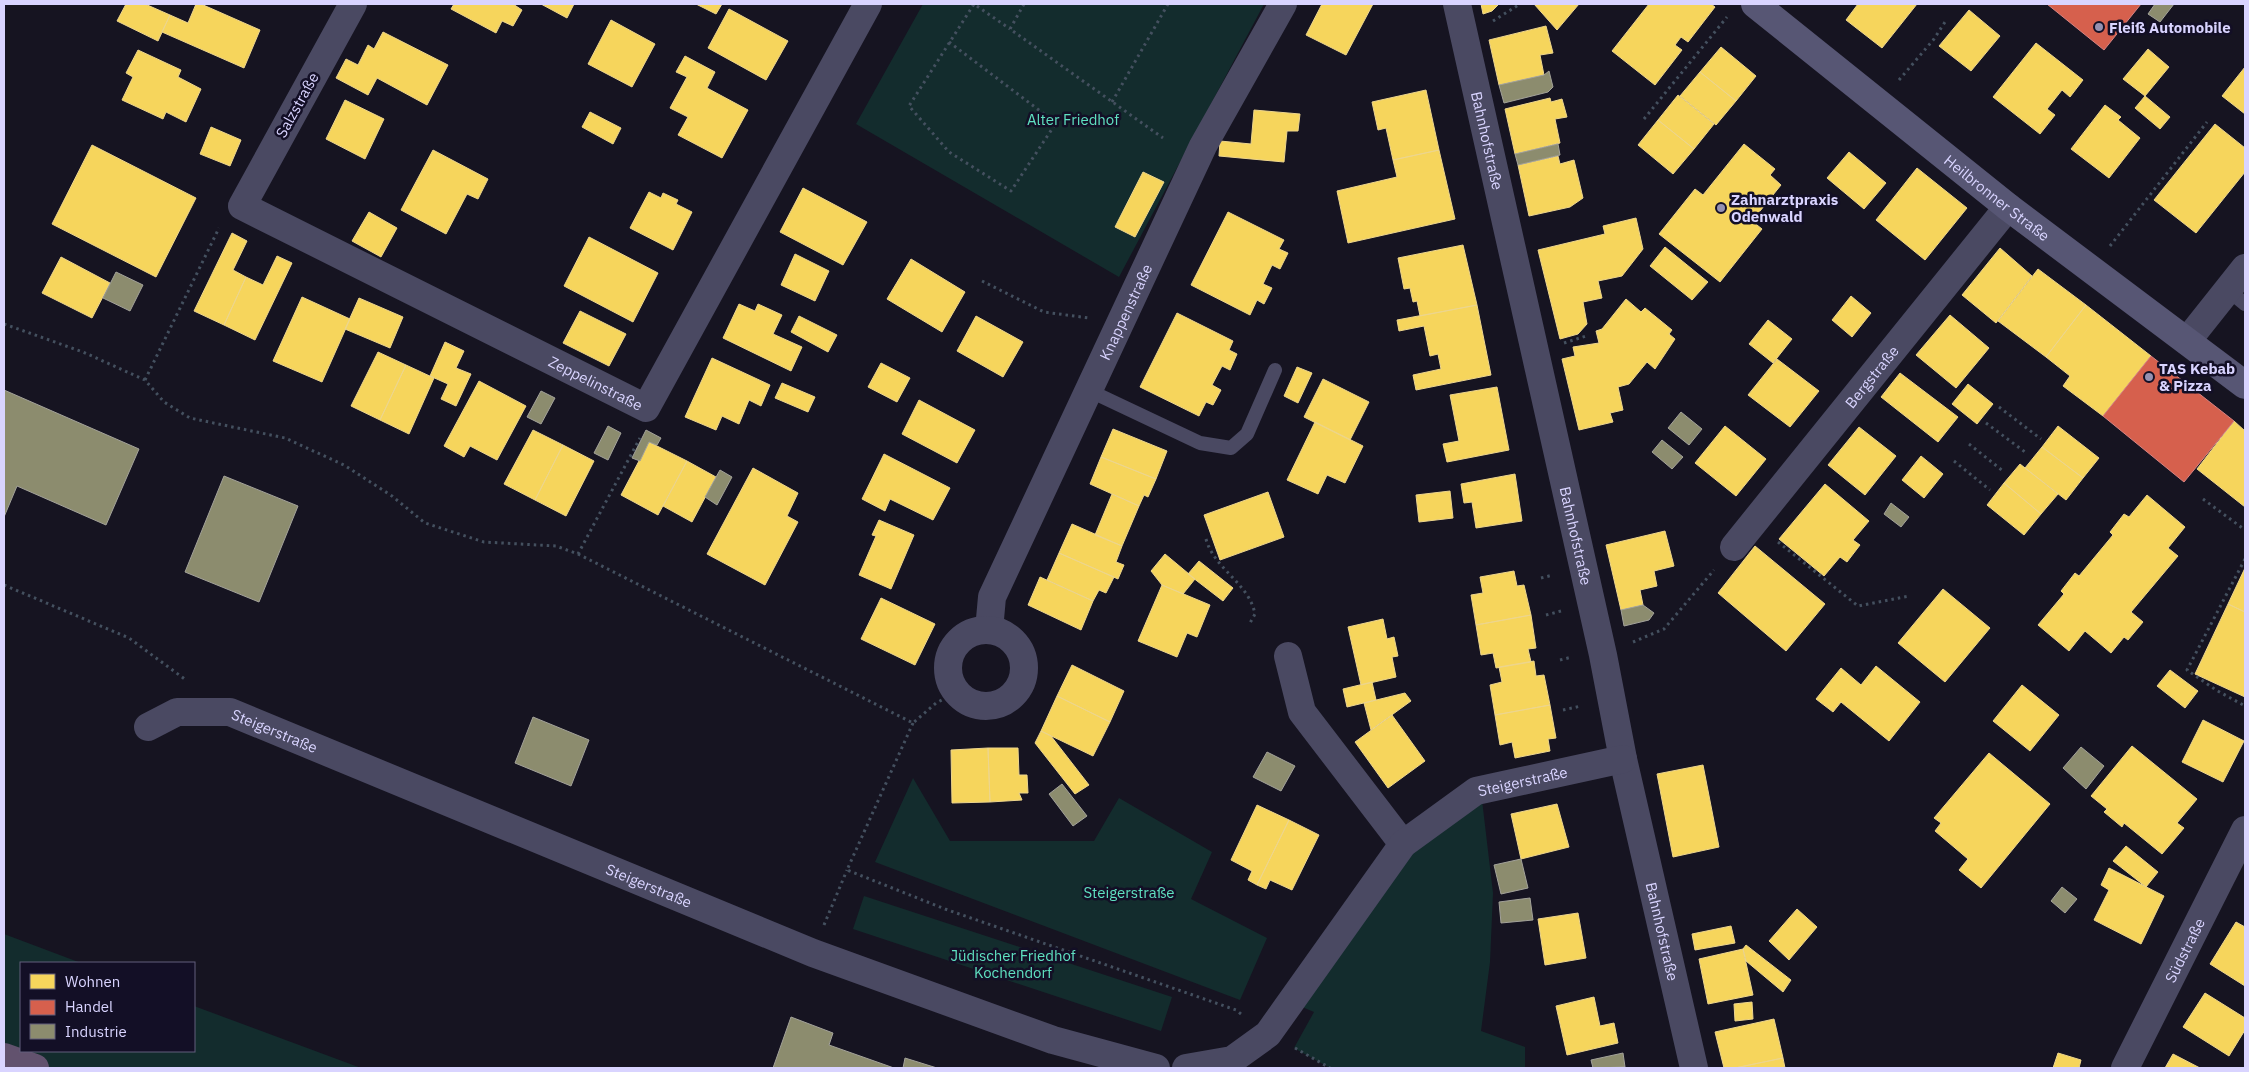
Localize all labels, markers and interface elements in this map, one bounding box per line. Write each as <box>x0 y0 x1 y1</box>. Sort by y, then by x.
place label: Fleiß Automobile <box>2109 18 2231 37</box>
marker: Fleiß Automobile <box>2093 21 2105 33</box>
street label: Salzstraße <box>271 69 323 141</box>
street label: Bahnhofstraße <box>1467 90 1508 192</box>
park label: Alter Friedhof <box>1027 110 1119 129</box>
street label: Heilbronner Straße <box>1941 150 2054 245</box>
place label: Zahnarztpraxis Odenwald <box>1731 190 1839 226</box>
marker: Zahnarztpraxis Odenwald <box>1715 202 1727 214</box>
street label: Knappenstraße <box>1095 261 1156 363</box>
street label: Bergstraße <box>1841 341 1902 412</box>
street label: Zeppelinstraße <box>546 351 646 414</box>
place label: TAS Kebab & Pizza <box>2159 359 2235 395</box>
marker: TAS Kebab & Pizza <box>2143 371 2155 383</box>
street label: Bahnhofstraße <box>1556 485 1597 587</box>
street label: Steigerstraße <box>229 704 321 757</box>
street label: Steigerstraße <box>1476 762 1569 800</box>
street label: Steigerstraße <box>603 859 695 911</box>
street label: Bahnhofstraße <box>1642 880 1683 982</box>
park label: Steigerstraße <box>1083 883 1175 902</box>
street label: Südstraße <box>2160 915 2209 986</box>
park label: Jüdischer Friedhof Kochendorf <box>950 946 1076 982</box>
legend <box>20 962 195 1052</box>
text: Wohnen <box>65 972 120 991</box>
text: Handel <box>65 997 113 1016</box>
text: Industrie <box>65 1022 127 1041</box>

